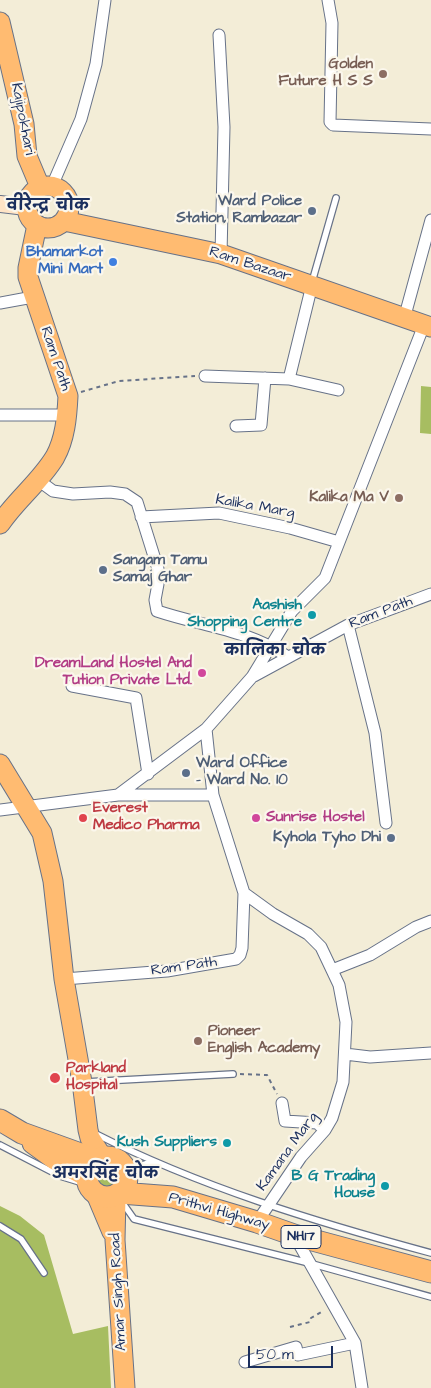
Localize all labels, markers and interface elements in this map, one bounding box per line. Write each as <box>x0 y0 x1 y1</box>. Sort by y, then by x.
place label: Golden Future H S S <box>279 56 373 91</box>
marker: Golden Future H S S <box>377 68 389 80</box>
street label: Kajipokhari <box>6 81 38 157</box>
place label: Ward Police Station, Rambazar <box>176 193 302 228</box>
district label: वीरेन्द्र चोक <box>7 197 89 217</box>
marker: Ward Police Station, Rambazar <box>306 205 318 217</box>
street label: Ram Bazaar <box>207 243 293 287</box>
place label: Bhamarkot Mini Mart <box>26 244 103 279</box>
marker: Bhamarkot Mini Mart <box>107 256 119 268</box>
street label: Ram Path <box>36 325 74 393</box>
place label: Kalika Ma V <box>309 489 389 507</box>
street label: Kalika Marg <box>214 491 296 523</box>
marker: Kalika Ma V <box>393 492 405 504</box>
place label: Sangam Tamu Samaj Ghar <box>113 552 207 587</box>
marker: Sangam Tamu Samaj Ghar <box>97 564 109 576</box>
street label: Ram Path <box>347 593 415 633</box>
place label: Aashish Shopping Centre <box>188 597 302 632</box>
marker: Aashish Shopping Centre <box>306 609 318 621</box>
district label: कालिका चोक <box>225 642 325 662</box>
place label: DreamLand Hostel And Tution Private Ltd. <box>35 655 192 690</box>
marker: DreamLand Hostel And Tution Private Ltd. <box>196 667 208 679</box>
place label: Ward Office - Ward No. 10 <box>196 755 288 790</box>
marker: Ward Office - Ward No. 10 <box>180 767 192 779</box>
place label: Everest Medico Pharma <box>93 800 200 835</box>
place label: Sunrise Hostel <box>266 809 365 827</box>
marker: Everest Medico Pharma <box>77 812 89 824</box>
marker: Sunrise Hostel <box>250 812 262 824</box>
place label: Kyhola Tyho Dhi <box>273 829 381 847</box>
marker: Kyhola Tyho Dhi <box>385 832 397 844</box>
street label: Ram Path <box>150 953 218 981</box>
place label: Pioneer English Academy <box>208 1023 320 1058</box>
marker: Pioneer English Academy <box>192 1035 204 1047</box>
place label: Parkland Hospital <box>66 1060 126 1095</box>
marker: Parkland Hospital <box>48 1071 62 1085</box>
street label: Kamana Marg <box>253 1109 323 1195</box>
place label: Kush Suppliers <box>117 1134 217 1152</box>
marker: Kush Suppliers <box>221 1137 233 1149</box>
district label: अमरसिंह चोक <box>52 1165 158 1185</box>
place label: B G Trading House <box>291 1168 375 1203</box>
marker: B G Trading House <box>379 1180 391 1192</box>
street label: Prithvi Highway <box>166 1189 272 1235</box>
road number: NH17 <box>281 1226 321 1248</box>
street label: Amar Singh Road <box>107 1232 131 1352</box>
scale bar <box>251 1336 336 1368</box>
text: 50 m <box>256 1344 294 1365</box>

